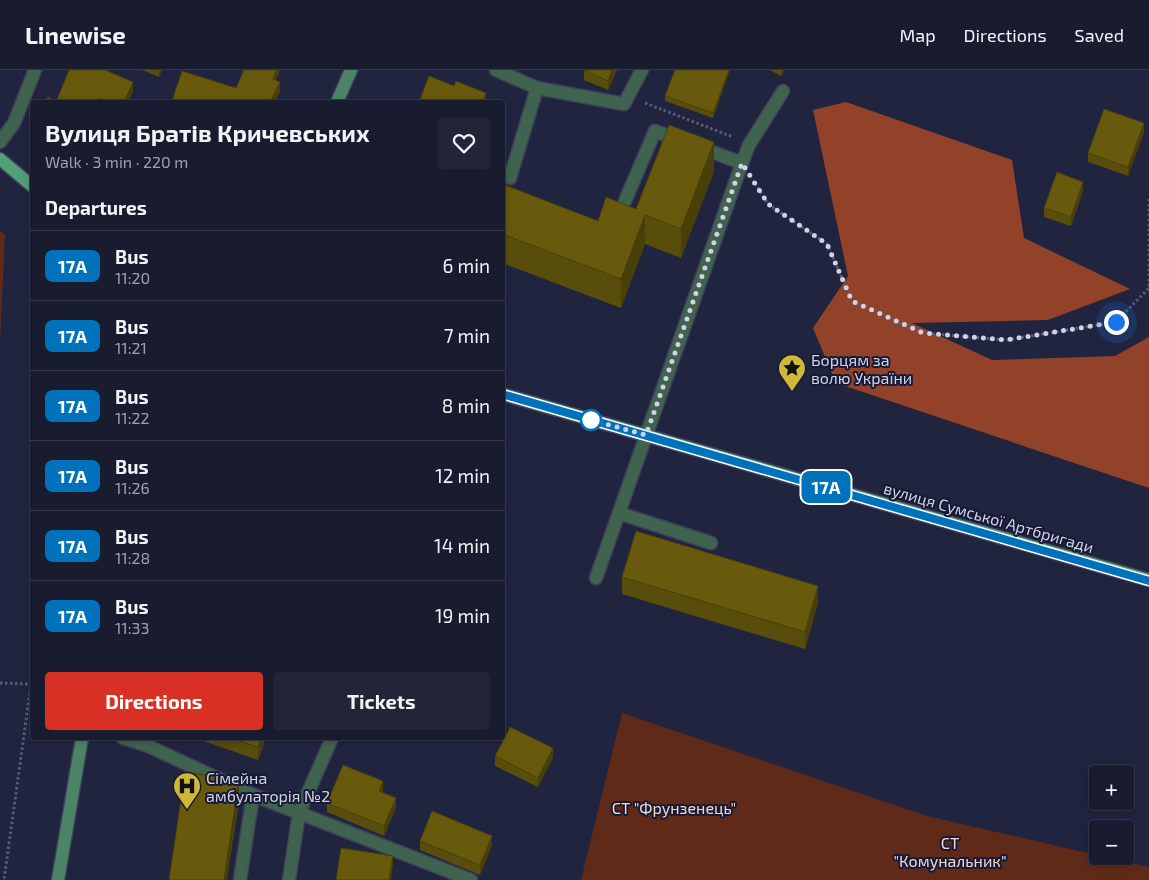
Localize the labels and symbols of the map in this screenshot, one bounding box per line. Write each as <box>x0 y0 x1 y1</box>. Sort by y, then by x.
your location <box>1104 310 1129 335</box>
place label: Борцям за волю України <box>811 350 912 387</box>
place icon: Борцям за волю України <box>777 353 807 392</box>
unlabelled marker <box>580 409 602 431</box>
line badge: 17А <box>797 471 855 503</box>
street label: вулиця Сумської Артбригади <box>881 478 1096 557</box>
place label: Сімейна амбулаторія №2 <box>206 768 330 806</box>
hospital icon: Сімейна амбулаторія №2 <box>172 771 202 810</box>
park label: СТ "Фрунзенець" <box>612 798 736 818</box>
park label: СТ "Комунальник" <box>893 833 1007 871</box>

